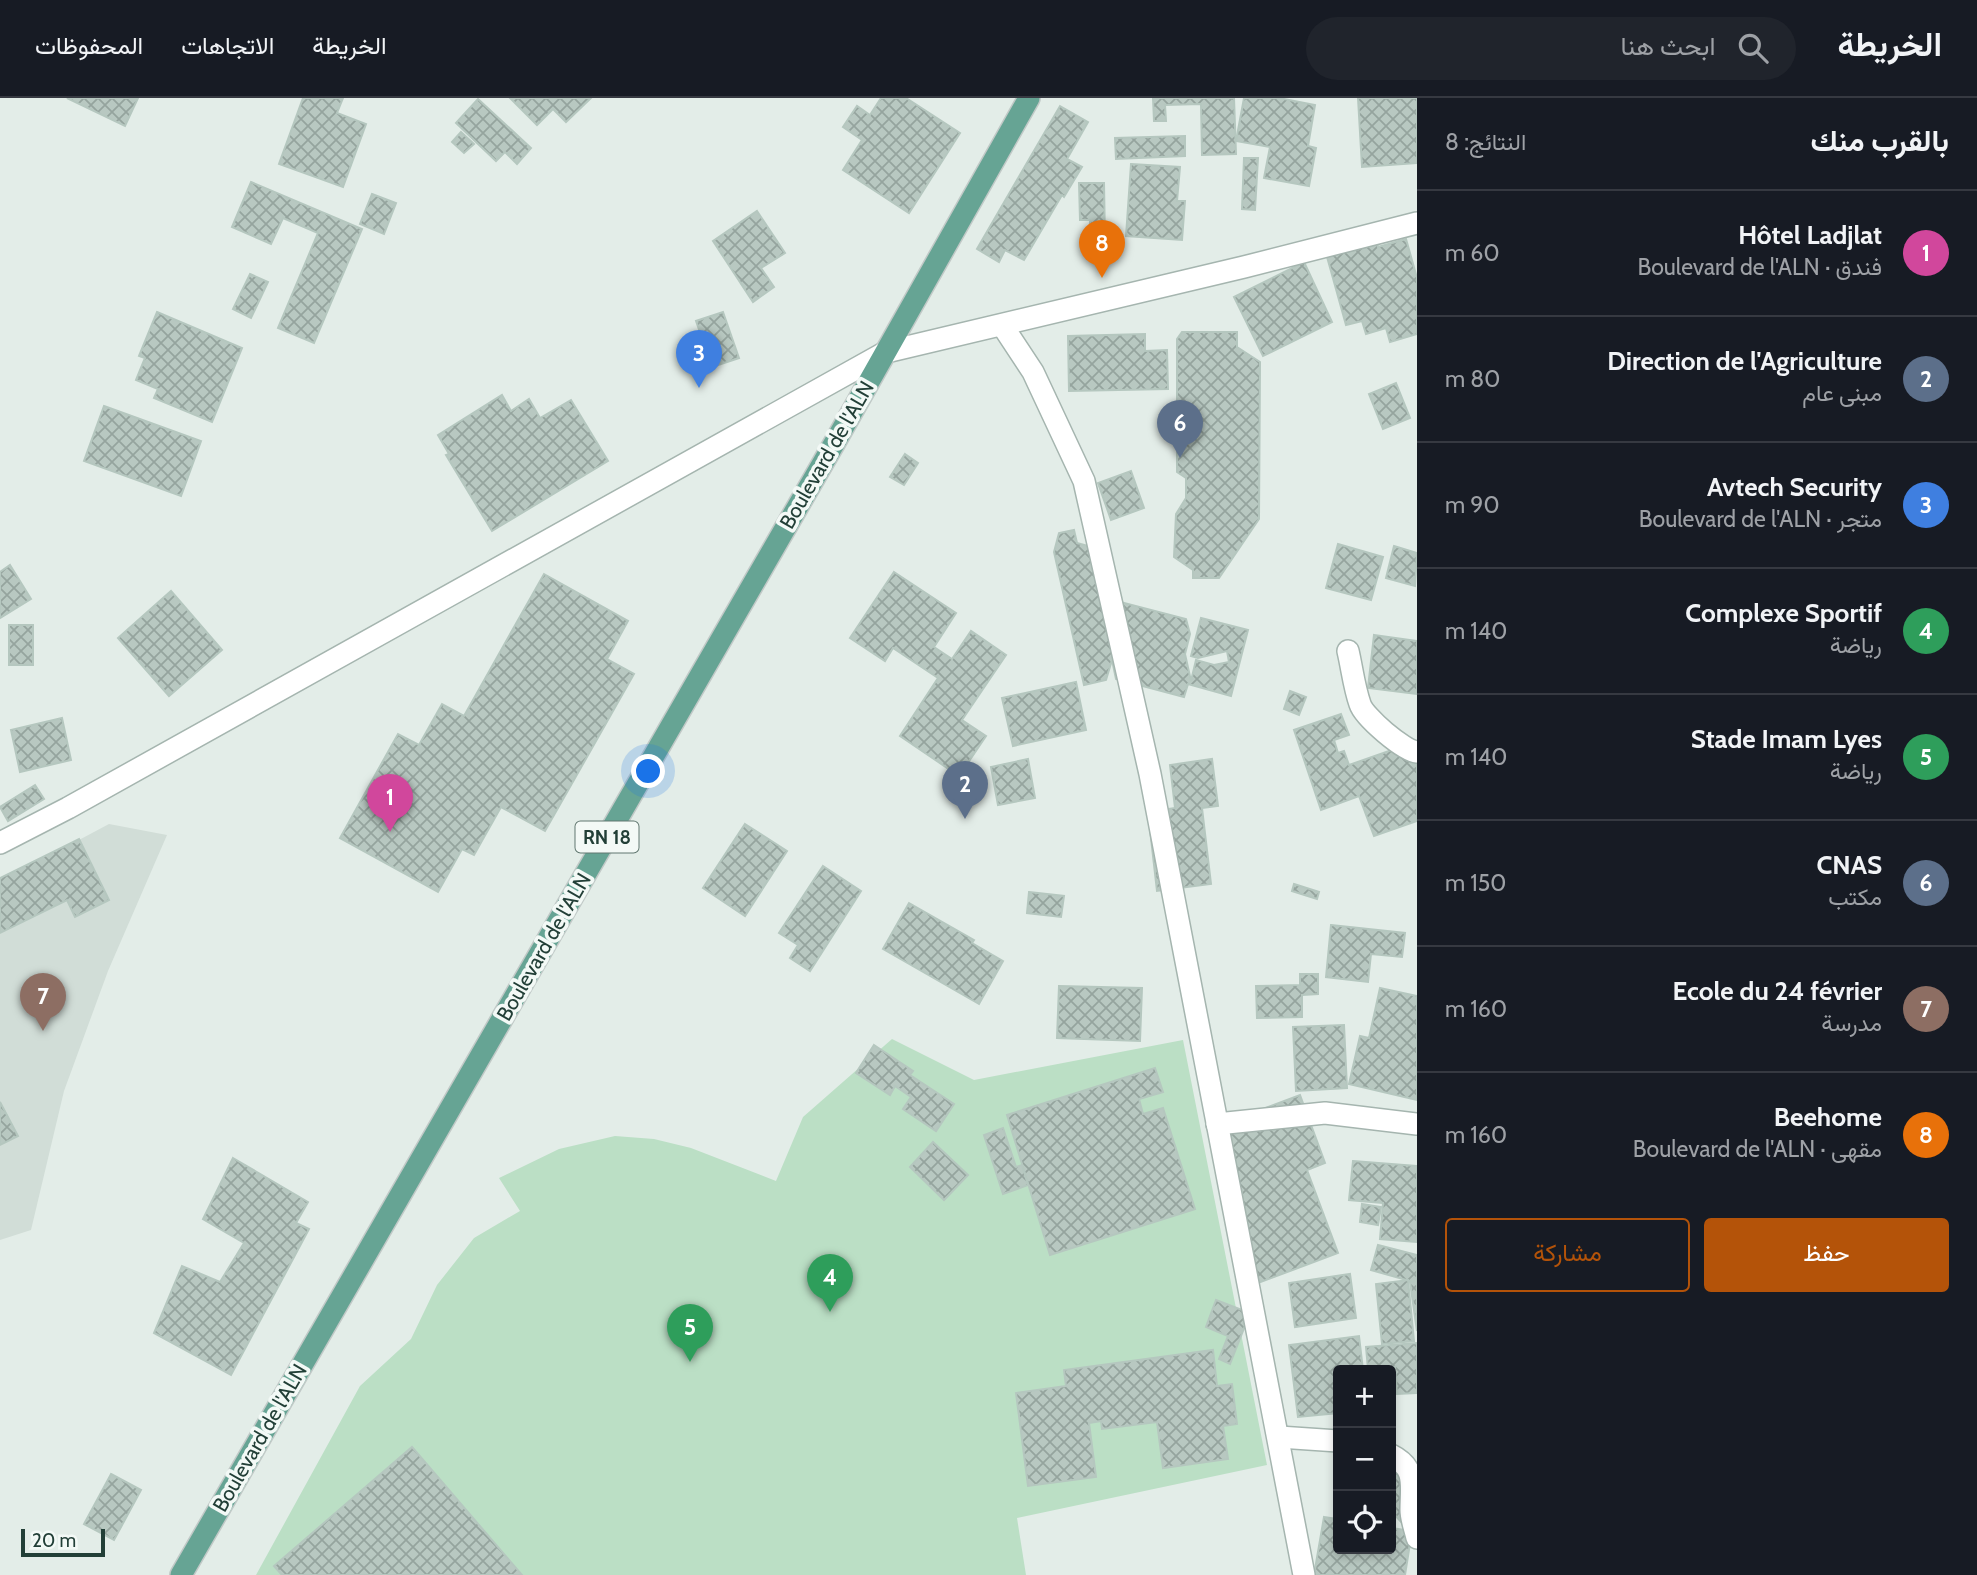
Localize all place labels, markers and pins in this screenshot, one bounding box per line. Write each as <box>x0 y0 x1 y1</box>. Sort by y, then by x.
pin: 8 <box>1079 220 1125 278</box>
pin: 3 <box>676 330 722 388</box>
pin: 6 <box>1157 400 1203 458</box>
pin: 2 <box>942 761 988 819</box>
pin: 1 <box>367 774 413 832</box>
pin: 7 <box>20 973 66 1031</box>
pin: 4 <box>807 1254 853 1312</box>
pin: 5 <box>667 1304 713 1362</box>

